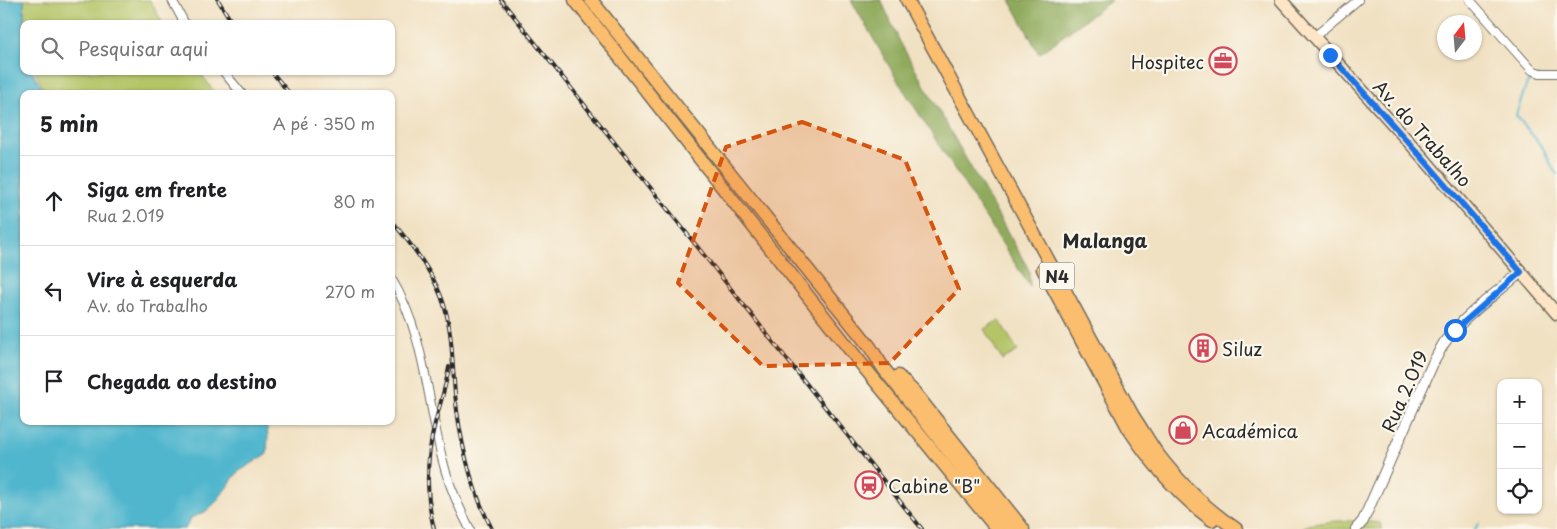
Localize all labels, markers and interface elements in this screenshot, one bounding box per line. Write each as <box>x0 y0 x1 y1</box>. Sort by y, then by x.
north arrow <box>1437 15 1482 60</box>
search box <box>20 20 395 75</box>
icon: search <box>38 34 66 62</box>
text: Pesquisar aqui <box>78 34 208 62</box>
route end <box>1319 44 1342 67</box>
office icon: Hospitec <box>1208 46 1238 76</box>
place label: Hospitec <box>1131 48 1204 75</box>
street label: Av. do Trabalho <box>1367 73 1479 193</box>
text: 5 min <box>40 107 98 139</box>
text: A pé · 350 m <box>273 111 375 135</box>
text: Siga em frente <box>87 175 227 203</box>
icon: ahead <box>40 187 68 215</box>
text: 80 m <box>333 189 375 213</box>
text: Rua 2.019 <box>87 203 164 227</box>
district label: Malanga <box>1063 226 1148 254</box>
road number: N4 <box>1040 262 1074 290</box>
text: Vire à esquerda <box>87 265 238 293</box>
icon: left <box>40 277 68 305</box>
text: 270 m <box>325 279 375 303</box>
text: Av. do Trabalho <box>87 293 208 317</box>
route start <box>1444 319 1467 342</box>
building icon: Siluz <box>1188 333 1218 363</box>
place label: Siluz <box>1222 335 1262 362</box>
street label: Rua 2.019 <box>1374 346 1434 436</box>
icon: arrive <box>40 367 68 395</box>
text: Chegada ao destino <box>87 367 277 395</box>
map controls <box>1497 379 1542 514</box>
button: + <box>1497 379 1542 424</box>
shop icon: Académica <box>1168 415 1198 445</box>
place label: Académica <box>1202 417 1299 444</box>
button: − <box>1497 424 1542 469</box>
button: locate <box>1497 469 1542 514</box>
station icon: Cabine "B" <box>854 470 884 500</box>
place label: Cabine "B" <box>888 472 981 499</box>

